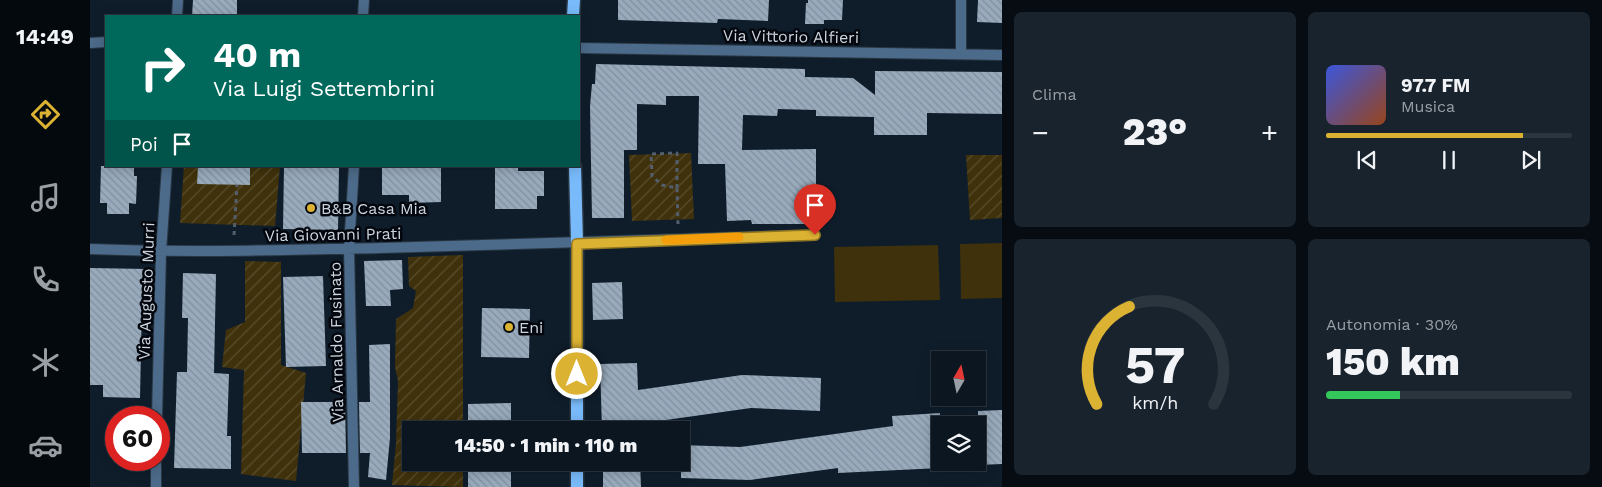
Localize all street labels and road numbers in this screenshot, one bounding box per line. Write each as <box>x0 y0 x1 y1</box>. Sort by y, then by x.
street label: Via Vittorio Alfieri <box>723 26 859 47</box>
street label: Via Augusto Murri <box>135 222 158 360</box>
street label: Via Giovanni Prati <box>265 224 402 245</box>
street label: Via Arnaldo Fusinato <box>326 261 347 423</box>

